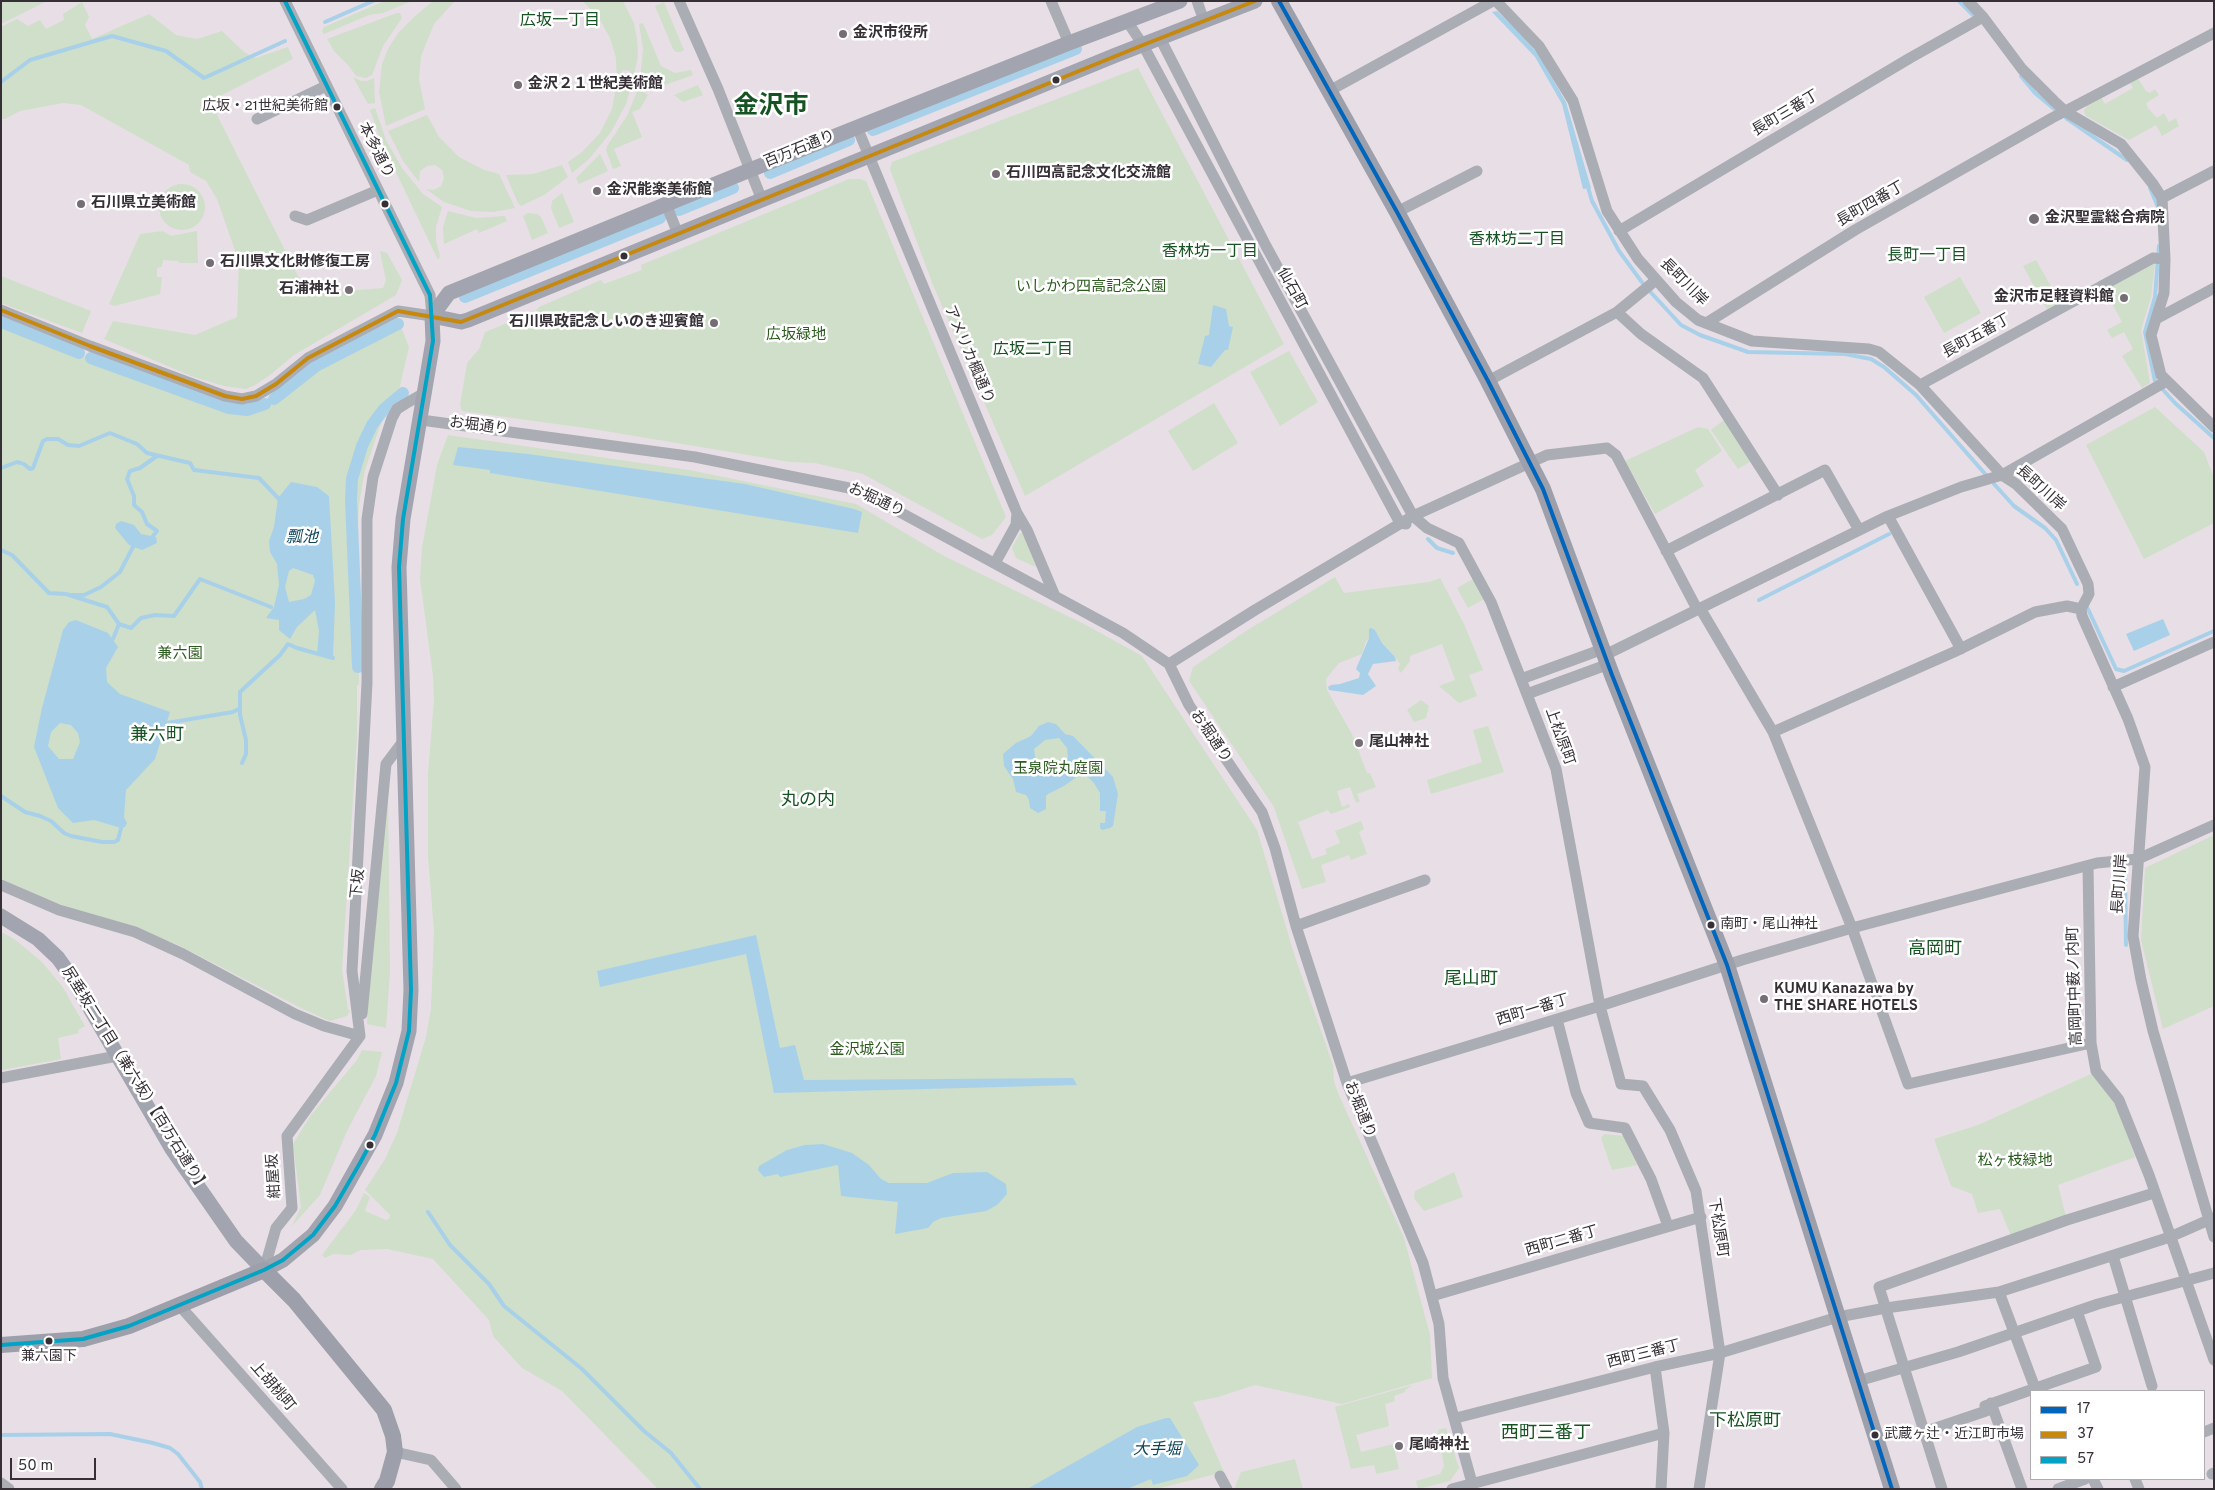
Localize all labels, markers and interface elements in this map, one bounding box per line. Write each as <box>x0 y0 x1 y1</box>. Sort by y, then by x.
district label: 広坂一丁目 <box>520 12 600 32</box>
place label: 金沢市役所 <box>853 25 928 43</box>
marker: 金沢市役所 <box>837 28 849 40</box>
unlabelled marker <box>1051 75 1061 85</box>
place label: 金沢２１世紀美術館 <box>528 76 663 94</box>
marker: 金沢２１世紀美術館 <box>512 79 524 91</box>
street label: 長町三番丁 <box>1749 87 1823 141</box>
district label: 金沢市 <box>734 93 808 123</box>
place label: 広坂・21世紀美術館 <box>202 99 328 115</box>
marker: 広坂・21世紀美術館 <box>332 102 342 112</box>
street label: 本多通り <box>353 120 397 182</box>
street label: 百万石通り <box>762 128 838 172</box>
place label: 石川四高記念文化交流館 <box>1006 165 1171 183</box>
marker: 石川四高記念文化交流館 <box>990 168 1002 180</box>
street label: 長町四番丁 <box>1834 178 1908 232</box>
place label: 金沢能楽美術館 <box>607 182 712 200</box>
marker: 金沢能楽美術館 <box>591 185 603 197</box>
place label: 石川県立美術館 <box>91 195 196 213</box>
marker: 石川県立美術館 <box>75 198 87 210</box>
unlabelled marker <box>380 199 390 209</box>
place label: 金沢聖霊総合病院 <box>2045 210 2165 228</box>
marker: 金沢聖霊総合病院 <box>2027 212 2041 226</box>
district label: 香林坊二丁目 <box>1469 231 1565 251</box>
district label: 香林坊一丁目 <box>1162 243 1258 263</box>
district label: 長町一丁目 <box>1887 247 1967 267</box>
unlabelled marker <box>619 251 629 261</box>
place label: 石川県文化財修復工房 <box>220 254 370 272</box>
street label: 長町川岸 <box>1655 255 1711 311</box>
marker: 石川県文化財修復工房 <box>204 257 216 269</box>
street label: 仙石町 <box>1272 265 1310 313</box>
park label: いしかわ四高記念公園 <box>1016 279 1166 297</box>
place label: 石浦神社 <box>279 281 339 299</box>
marker: 石浦神社 <box>343 284 355 296</box>
place label: 金沢市足軽資料館 <box>1994 289 2114 307</box>
marker: 金沢市足軽資料館 <box>2118 292 2130 304</box>
street label: アメリカ楓通り <box>939 303 997 407</box>
street label: 長町五番丁 <box>1940 311 2014 363</box>
place label: 石川県政記念しいのき迎賓館 <box>509 314 704 332</box>
marker: 石川県政記念しいのき迎賓館 <box>708 317 720 329</box>
park label: 広坂緑地 <box>766 327 826 345</box>
district label: 広坂二丁目 <box>993 341 1073 361</box>
street label: お堀通り <box>448 414 510 440</box>
street label: 長町川岸 <box>2012 462 2068 516</box>
street label: お堀通り <box>845 480 907 522</box>
water label: 瓢池 <box>286 529 318 549</box>
park label: 兼六園 <box>158 646 202 664</box>
street label: 上松原町 <box>1540 706 1578 768</box>
street label: お堀通り <box>1186 707 1234 767</box>
district label: 兼六町 <box>130 725 184 747</box>
place label: 尾山神社 <box>1369 734 1429 752</box>
marker: 尾山神社 <box>1353 737 1365 749</box>
park label: 玉泉院丸庭園 <box>1013 761 1103 779</box>
district label: 丸の内 <box>781 790 835 812</box>
street label: 長町川岸 <box>2110 853 2132 915</box>
street label: 下坂 <box>348 868 370 900</box>
place label: 南町・尾山神社 <box>1720 917 1818 933</box>
marker: 南町・尾山神社 <box>1706 920 1716 930</box>
street label: 高岡町中薮ノ内町 <box>2065 926 2087 1046</box>
district label: 高岡町 <box>1908 939 1962 961</box>
street label: 尻垂坂二丁目（兼六坂）【百万石通り】 <box>57 964 211 1196</box>
district label: 尾山町 <box>1444 969 1498 991</box>
place label: KUMU Kanazawa by THE SHARE HOTELS <box>1774 981 1918 1016</box>
street label: 西町一番丁 <box>1495 991 1571 1031</box>
marker: KUMU Kanazawa by THE SHARE HOTELS <box>1758 993 1770 1005</box>
park label: 金沢城公園 <box>830 1042 904 1060</box>
street label: お堀通り <box>1339 1079 1379 1141</box>
unlabelled marker <box>365 1140 375 1150</box>
street label: 紺屋坂 <box>264 1153 286 1199</box>
park label: 松ヶ枝緑地 <box>1978 1153 2052 1171</box>
street label: 下松原町 <box>1703 1197 1731 1259</box>
street label: 西町二番丁 <box>1523 1223 1601 1261</box>
marker: 兼六園下 <box>44 1336 54 1346</box>
street label: 西町三番丁 <box>1605 1337 1683 1373</box>
place label: 兼六園下 <box>21 1349 77 1365</box>
street label: 上胡桃町 <box>246 1358 298 1416</box>
legend <box>2030 1390 2205 1480</box>
text: 17 <box>2077 1400 2090 1419</box>
district label: 下松原町 <box>1709 1411 1781 1433</box>
district label: 西町三番丁 <box>1501 1423 1591 1445</box>
text: 37 <box>2077 1425 2094 1444</box>
place label: 武蔵ヶ辻・近江町市場 <box>1884 1427 2024 1443</box>
marker: 武蔵ヶ辻・近江町市場 <box>1870 1430 1880 1440</box>
place label: 尾崎神社 <box>1409 1437 1469 1455</box>
marker: 尾崎神社 <box>1393 1440 1405 1452</box>
water label: 大手堀 <box>1133 1441 1181 1461</box>
scale bar <box>12 1448 99 1480</box>
text: 57 <box>2077 1450 2094 1469</box>
text: 50 m <box>18 1457 53 1476</box>

